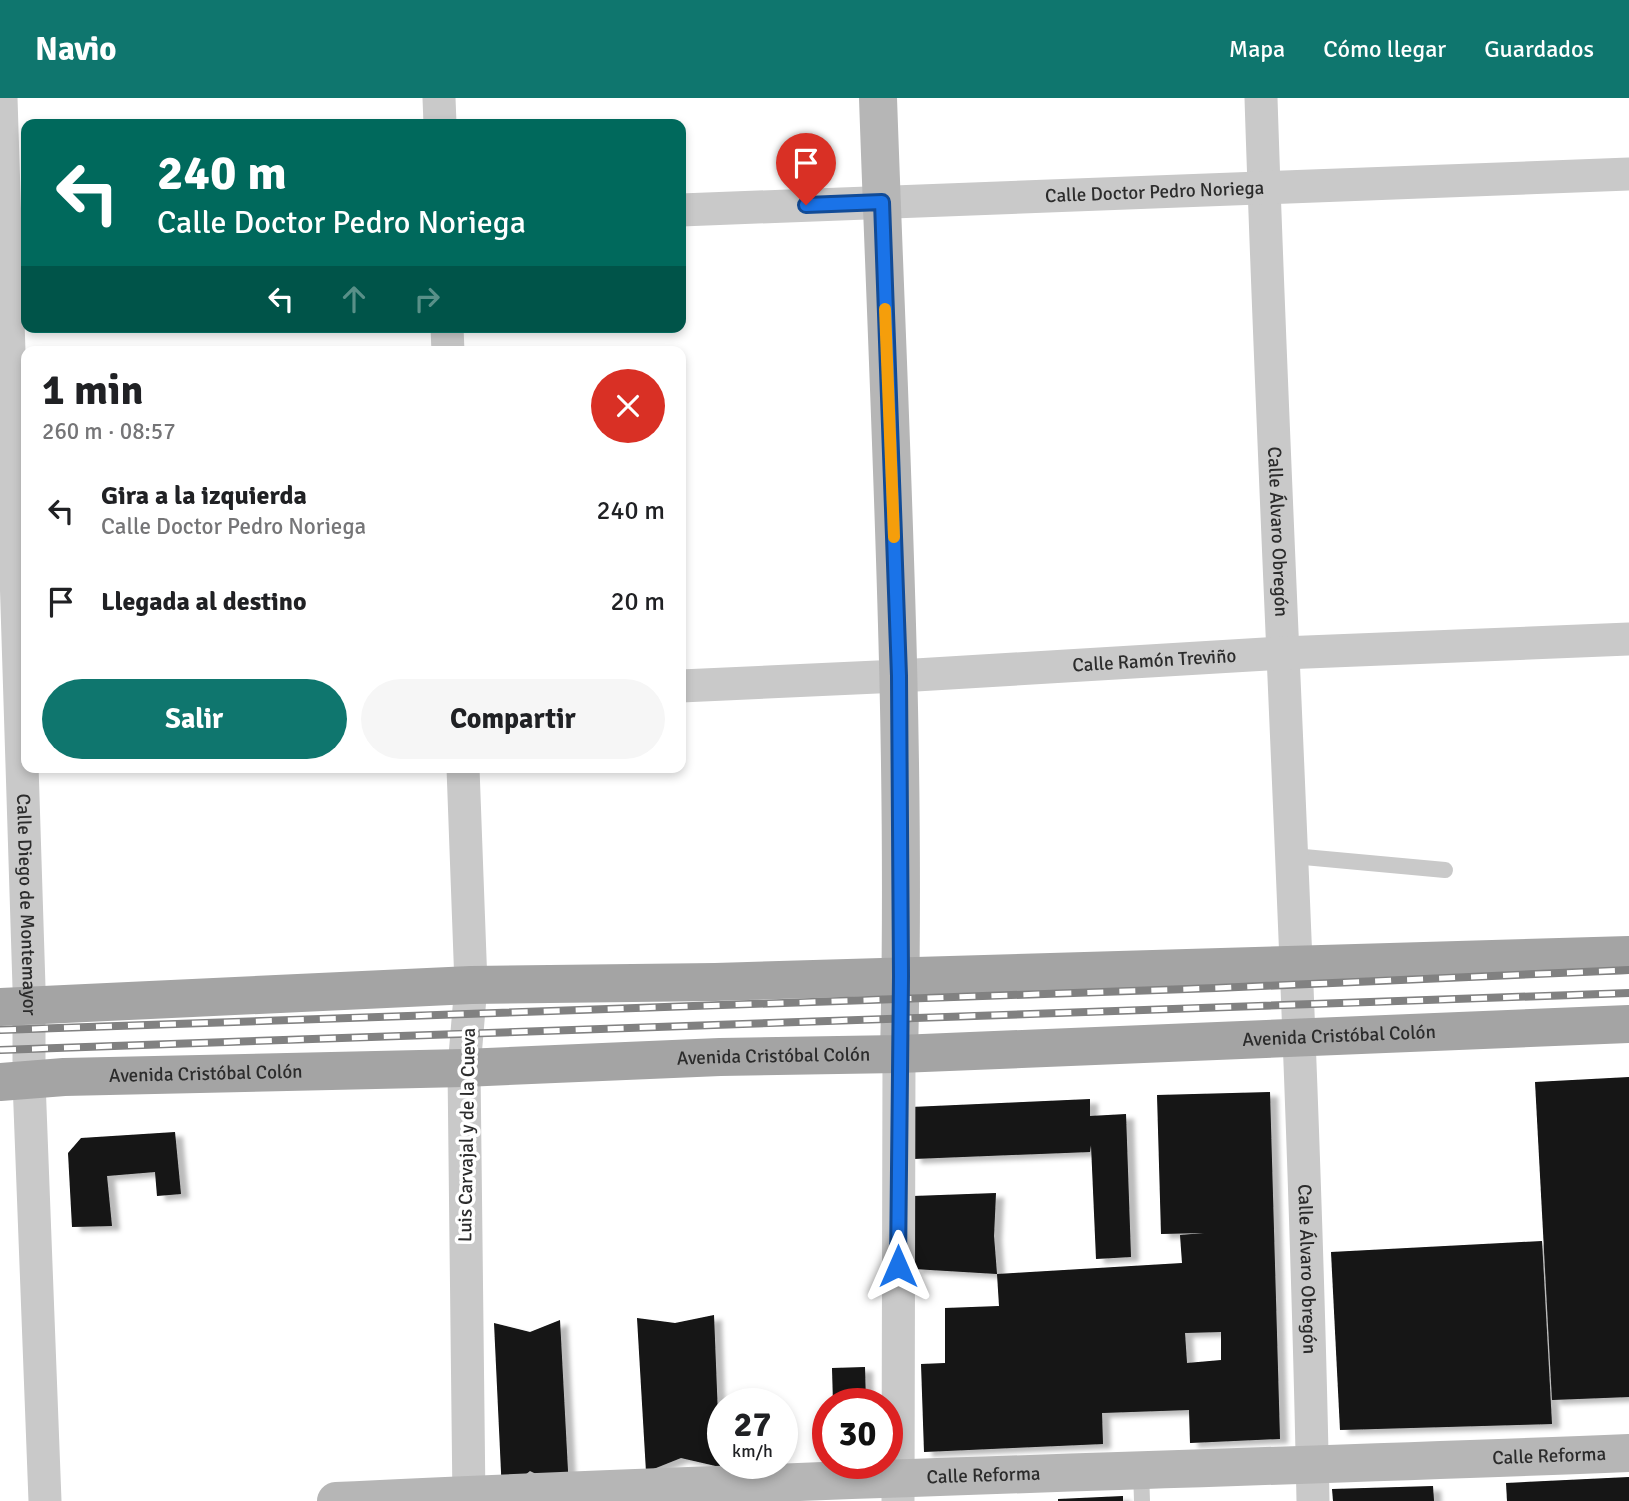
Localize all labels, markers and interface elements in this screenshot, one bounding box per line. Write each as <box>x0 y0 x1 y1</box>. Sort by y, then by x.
text: Navio <box>35 29 117 70</box>
text: Mapa <box>1229 34 1285 64</box>
text: Cómo llegar <box>1323 34 1446 64</box>
text: Guardados <box>1484 34 1594 64</box>
pin <box>776 133 836 205</box>
text: 240 m <box>157 143 287 203</box>
icon: arrive <box>787 144 825 182</box>
icon: left <box>42 147 133 238</box>
street label: Calle Doctor Pedro Noriega <box>1045 176 1265 208</box>
text: Calle Doctor Pedro Noriega <box>157 203 526 242</box>
icon: left <box>262 280 300 318</box>
icon: ahead <box>335 280 373 318</box>
icon: right <box>408 280 446 318</box>
text: 1 min <box>42 365 143 416</box>
button: close <box>591 369 665 443</box>
text: 260 m · 08:57 <box>42 417 176 446</box>
street label: Calle Álvaro Obregón <box>1262 446 1293 617</box>
text: Gira a la izquierda <box>101 480 307 512</box>
icon: left <box>42 492 80 530</box>
text: 240 m <box>596 495 665 527</box>
text: Calle Doctor Pedro Noriega <box>101 512 366 541</box>
icon: arrive <box>42 583 80 621</box>
text: Llegada al destino <box>101 586 307 618</box>
text: 20 m <box>610 586 665 618</box>
street label: Calle Ramón Treviño <box>1072 644 1237 678</box>
button: Salir <box>42 679 347 759</box>
button: Compartir <box>361 679 665 759</box>
street label: Calle Diego de Montemayor <box>11 793 41 1016</box>
street label: Avenida Cristóbal Colón <box>1242 1020 1436 1052</box>
street label: Luis Carvajal y de la Cueva <box>453 1028 481 1242</box>
street label: Avenida Cristóbal Colón <box>676 1042 870 1071</box>
street label: Avenida Cristóbal Colón <box>109 1060 303 1088</box>
street label: Calle Álvaro Obregón <box>1292 1184 1322 1355</box>
position arrow <box>861 1229 935 1303</box>
speed limit sign: 30 <box>812 1388 903 1479</box>
text: 27 <box>734 1403 771 1446</box>
text: km/h <box>732 1440 773 1462</box>
street label: Calle Reforma <box>1492 1442 1607 1470</box>
street label: Calle Reforma <box>926 1462 1041 1489</box>

